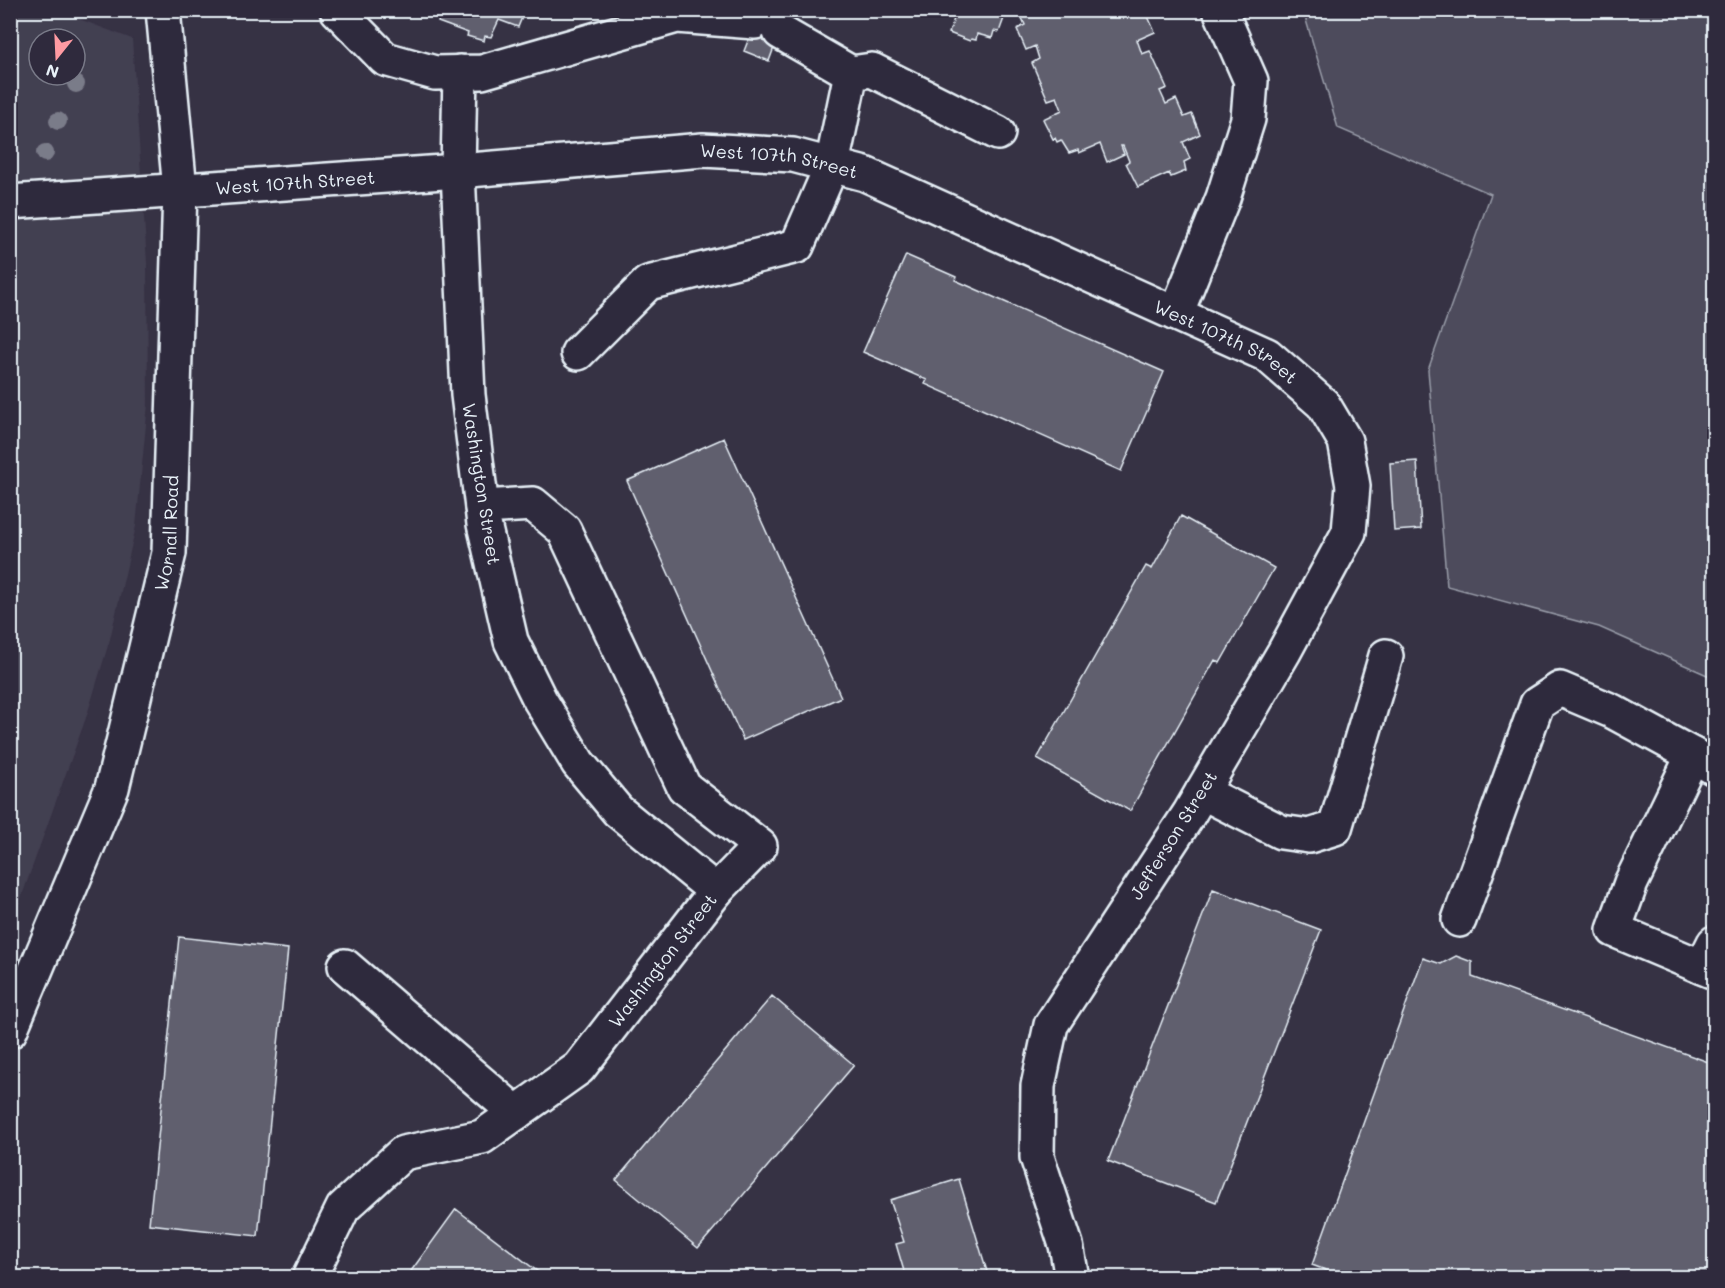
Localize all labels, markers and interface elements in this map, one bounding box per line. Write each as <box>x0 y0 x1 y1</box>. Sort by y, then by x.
north arrow <box>27 27 87 87</box>
text: N <box>43 60 61 84</box>
street label: West 107th Street <box>699 138 861 184</box>
street label: West 107th Street <box>215 165 376 200</box>
street label: West 107th Street <box>1151 294 1303 389</box>
street label: Washington Street <box>457 401 507 567</box>
street label: Wornall Road <box>148 475 183 593</box>
street label: Jefferson Street <box>1124 766 1222 904</box>
street label: Washington Street <box>603 888 722 1032</box>

